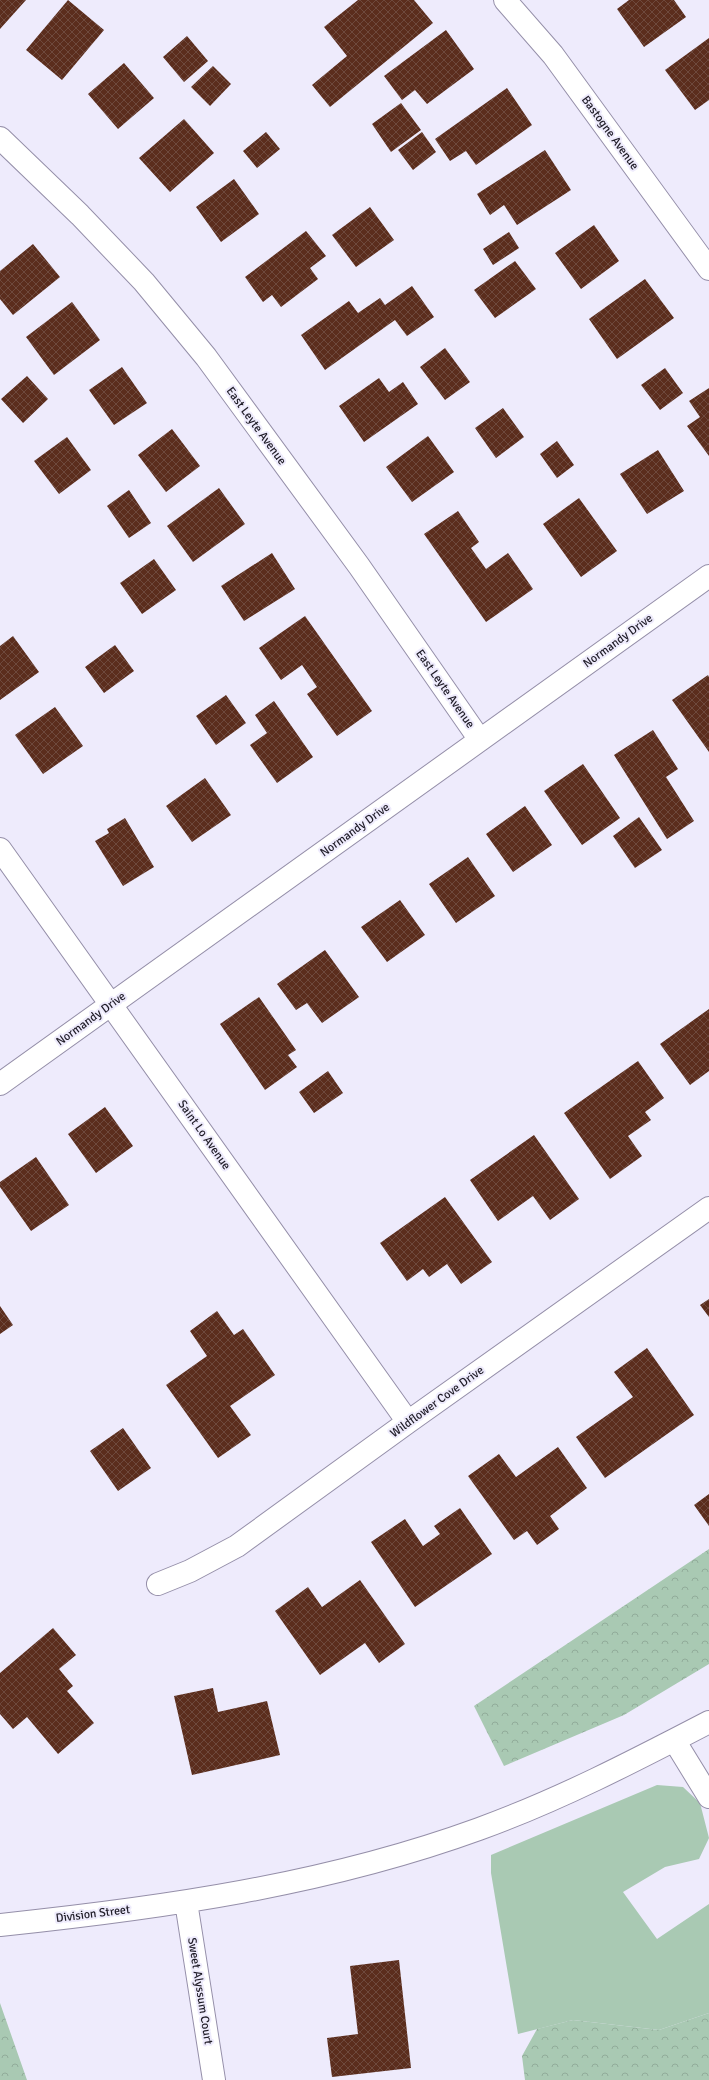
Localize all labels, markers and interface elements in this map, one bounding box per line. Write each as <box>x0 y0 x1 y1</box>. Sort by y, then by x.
street label: Bastogne Avenue <box>578 93 642 173</box>
street label: East Leyte Avenue <box>223 384 289 468</box>
street label: Normandy Drive <box>580 611 656 671</box>
street label: East Leyte Avenue <box>412 647 478 731</box>
street label: Normandy Drive <box>317 800 393 860</box>
street label: Normandy Drive <box>53 989 129 1049</box>
street label: Saint Lo Avenue <box>174 1097 234 1173</box>
street label: Wildflower Cove Drive <box>387 1363 487 1441</box>
street label: Division Street <box>55 1902 131 1926</box>
street label: Sweet Alyssum Court <box>184 1936 216 2046</box>

